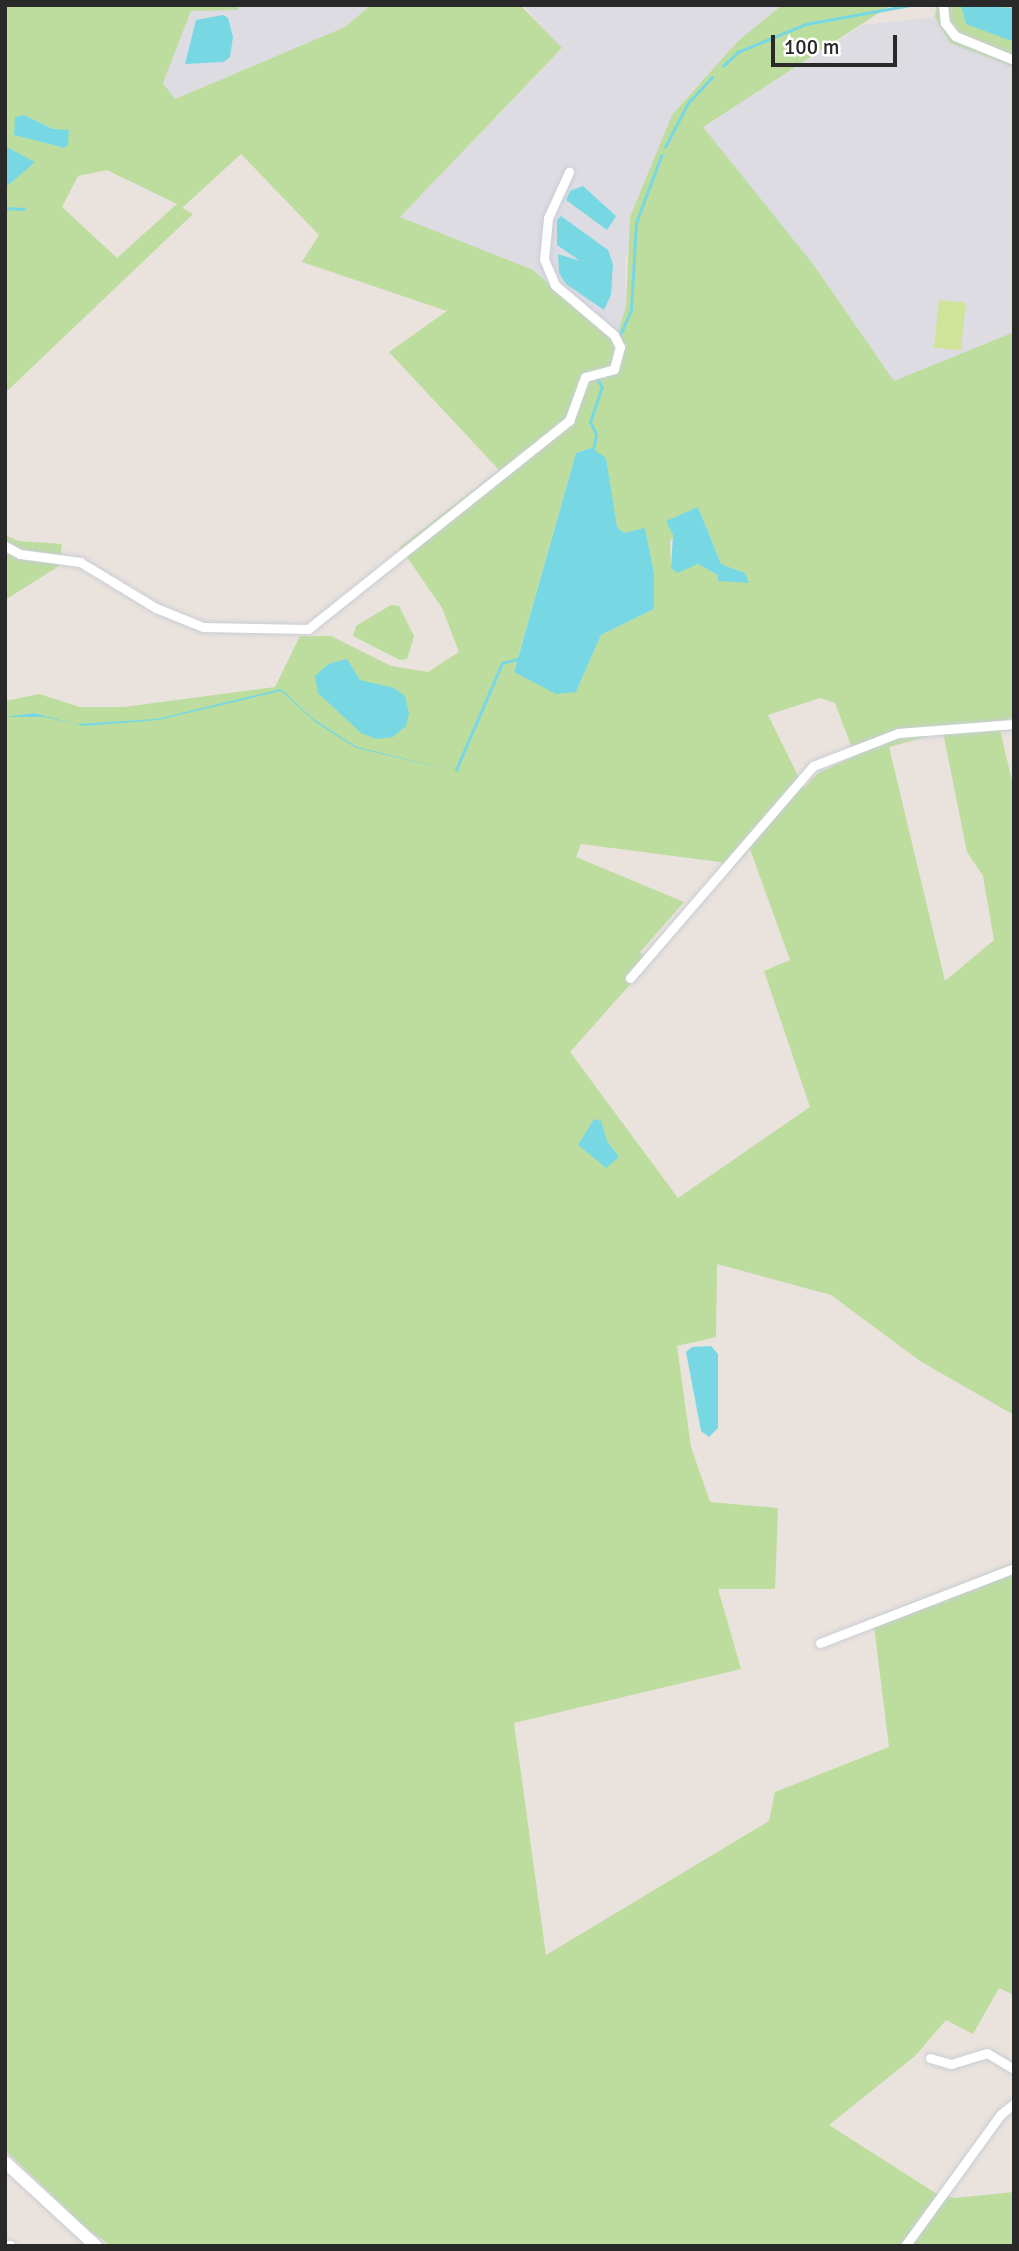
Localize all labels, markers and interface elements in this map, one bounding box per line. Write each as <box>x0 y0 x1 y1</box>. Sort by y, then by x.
scale bar <box>774 21 900 65</box>
text: 100 m <box>784 34 839 60</box>

